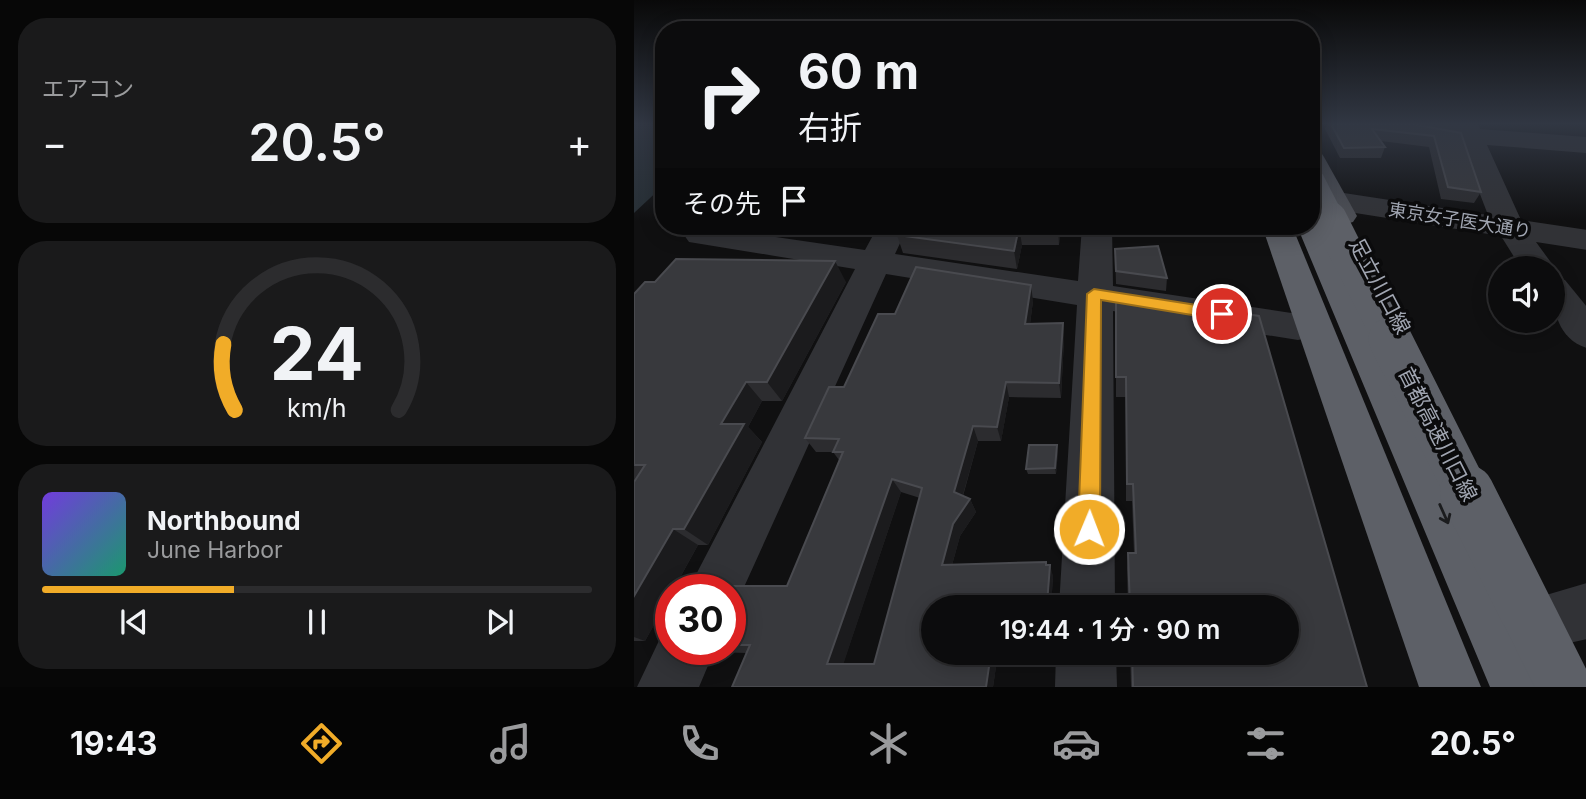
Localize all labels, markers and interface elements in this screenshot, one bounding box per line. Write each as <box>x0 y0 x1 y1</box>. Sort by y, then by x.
text: 60 m <box>798 42 919 101</box>
icon: right <box>683 49 774 140</box>
text: エアコン <box>42 75 134 103</box>
text: 右折 <box>798 108 862 147</box>
text: 20.5° <box>248 111 386 174</box>
text: − <box>42 120 67 166</box>
text: + <box>567 120 592 166</box>
icon: arrive <box>775 182 813 220</box>
text: その先 <box>683 188 761 219</box>
street label: 東京女子医大通り <box>1387 198 1533 242</box>
street label: 足立川口線 <box>1344 234 1416 338</box>
map controls <box>1488 256 1565 333</box>
button: sound <box>1488 256 1565 333</box>
pin <box>1192 284 1252 344</box>
icon: arrive <box>1203 295 1241 333</box>
text: 24 <box>270 309 364 398</box>
street label: 首都高速川口線 <box>1393 363 1483 505</box>
text: km/h <box>287 392 347 422</box>
position arrow <box>1052 492 1126 566</box>
one-way arrow <box>1438 503 1451 525</box>
text: Northbound <box>147 505 301 536</box>
text: June Harbor <box>147 536 283 564</box>
speed limit sign: 30 <box>655 574 746 665</box>
icon: previous <box>115 603 153 641</box>
icon: pause <box>298 603 336 641</box>
icon: next <box>481 603 519 641</box>
text: 19:44 · 1 分 · 90 m <box>1000 614 1220 645</box>
icon: directions <box>297 719 346 768</box>
icon: music <box>486 719 535 768</box>
icon: phone <box>675 719 724 768</box>
icon: climate <box>864 719 913 768</box>
icon: car <box>1052 719 1101 768</box>
icon: filters <box>1241 719 1290 768</box>
text: 19:43 <box>70 724 157 763</box>
text: 20.5° <box>1430 724 1516 763</box>

